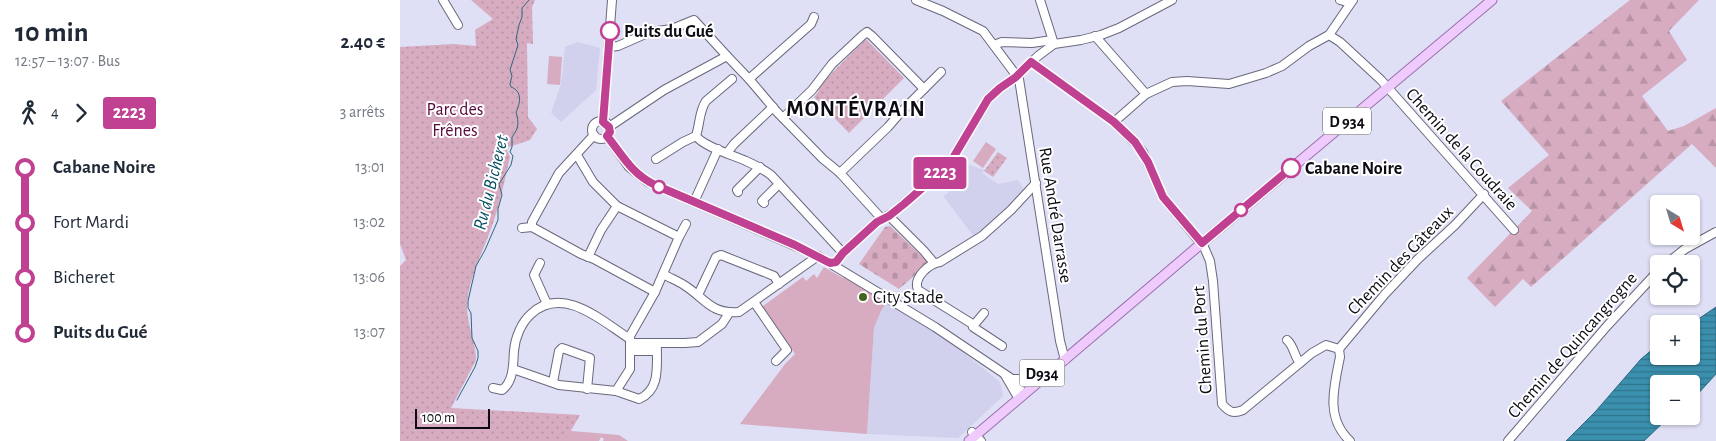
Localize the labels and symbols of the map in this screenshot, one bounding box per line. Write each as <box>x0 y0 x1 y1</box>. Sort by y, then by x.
marker: Puits du Gué <box>600 21 620 41</box>
place label: Puits du Gué <box>624 23 714 41</box>
street label: Chemin de la Coudraie <box>1402 85 1521 214</box>
district label: MONTÉVRAIN <box>786 95 926 120</box>
park label: Parc des Frênes <box>426 101 484 140</box>
road number: D 934 <box>1323 108 1371 134</box>
water label: Ru du Bicheret <box>470 132 513 232</box>
street label: Rue André Darrasse <box>1035 146 1075 284</box>
line badge: 2223 <box>905 157 975 189</box>
marker: Cabane Noire <box>1281 158 1301 178</box>
place label: Cabane Noire <box>1305 160 1402 178</box>
unlabelled marker <box>652 180 666 194</box>
north arrow <box>1650 195 1700 245</box>
unlabelled marker <box>1234 203 1248 217</box>
street label: Chemin des Gâteaux <box>1344 203 1457 319</box>
street label: Chemin de Quincangrogne <box>1505 269 1641 422</box>
street label: Chemin du Port <box>1190 285 1216 395</box>
place label: City Stade <box>873 289 943 307</box>
marker: City Stade <box>857 291 869 303</box>
road number: D934 <box>1020 359 1064 386</box>
scale bar <box>415 406 490 429</box>

